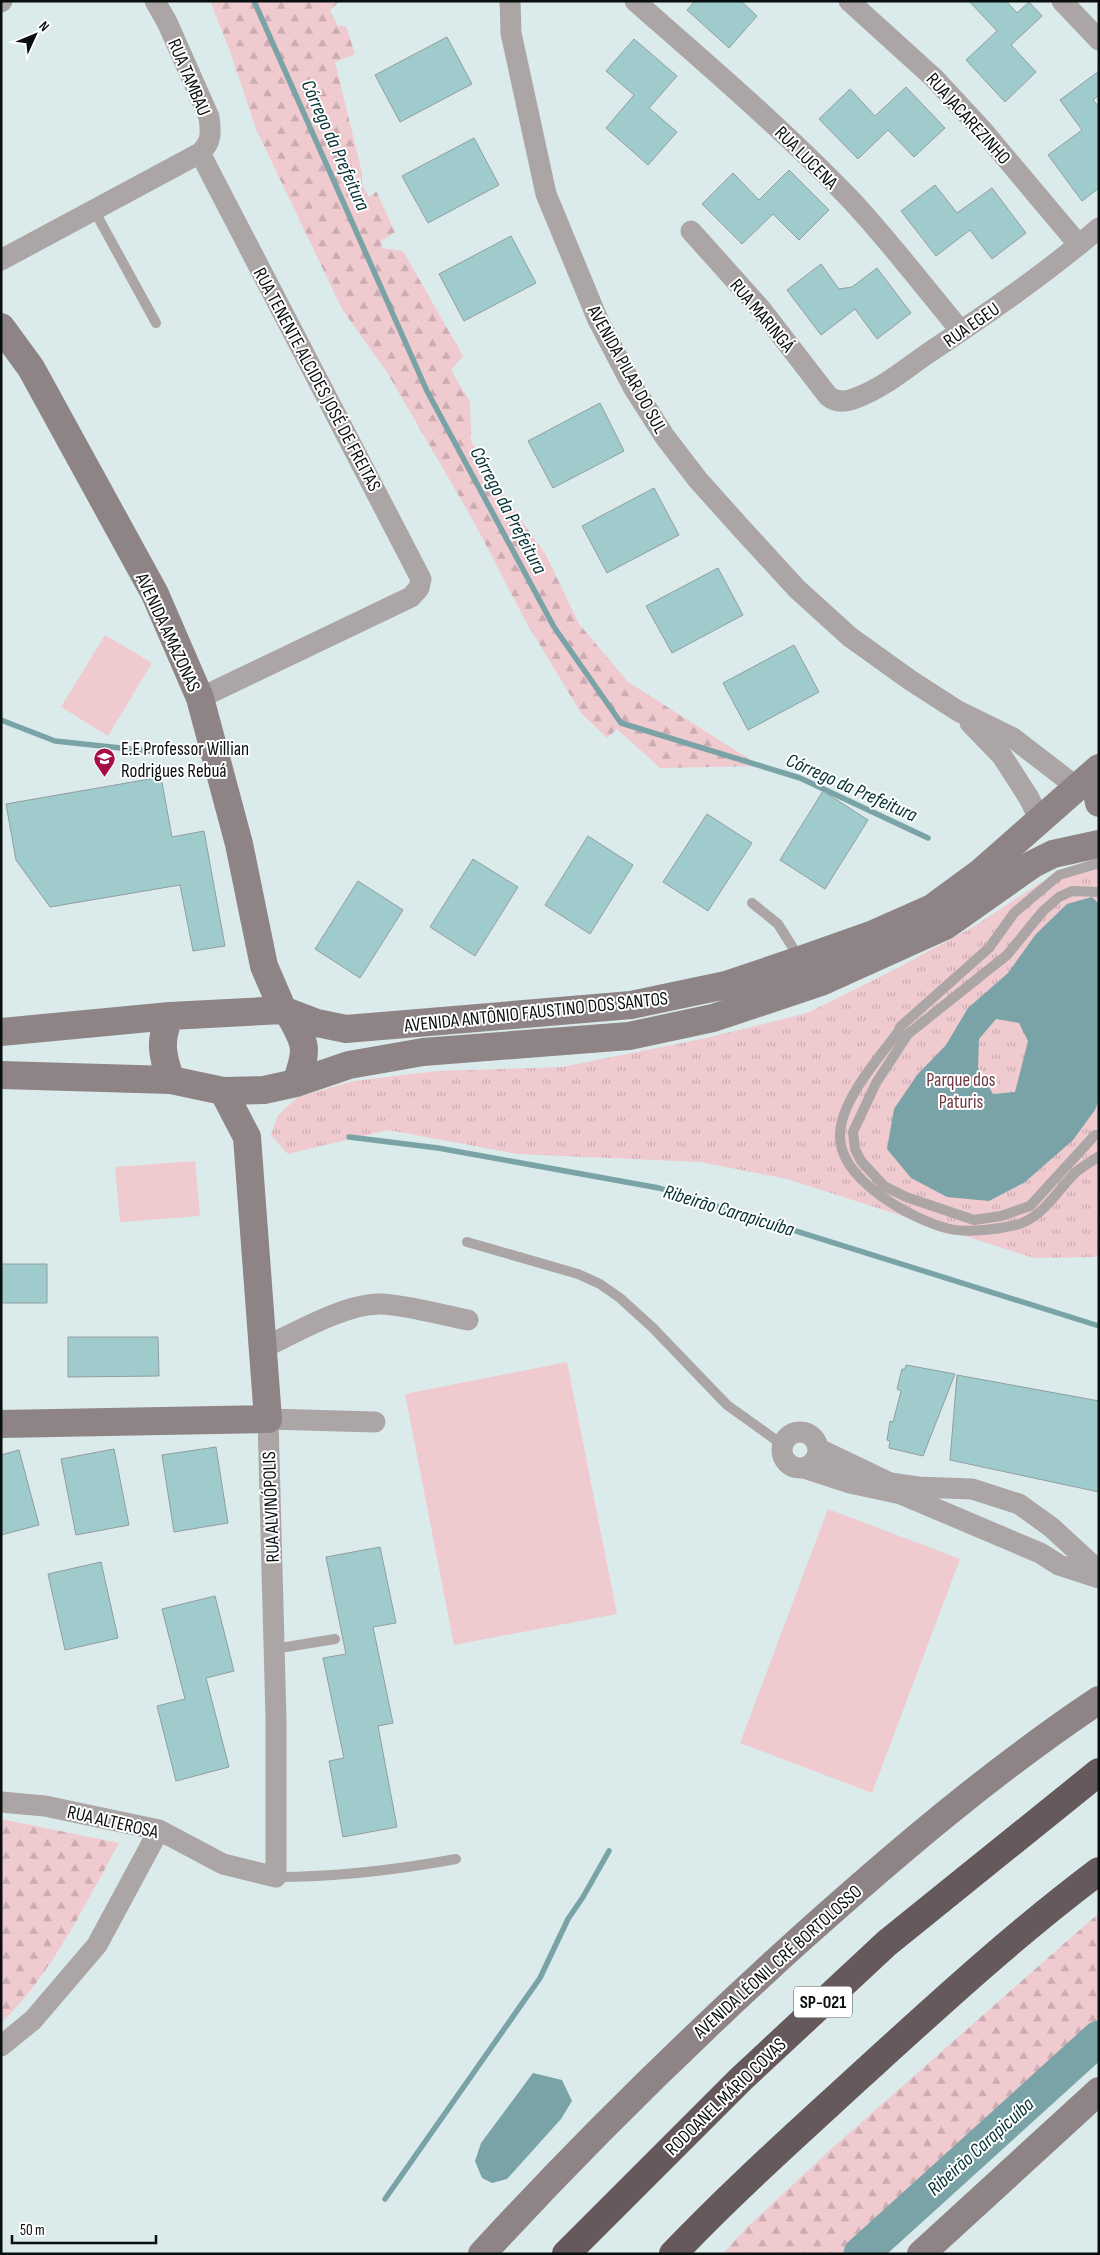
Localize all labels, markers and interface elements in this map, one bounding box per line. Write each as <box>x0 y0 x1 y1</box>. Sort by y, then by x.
north arrow <box>10 10 60 60</box>
text: N <box>35 18 53 35</box>
street label: RUA TAMBAU <box>162 36 215 119</box>
street label: RUA JACAREZINHO <box>921 68 1015 170</box>
water label: Córrego da Prefeitura <box>295 76 375 215</box>
street label: RUA LUCENA <box>769 122 843 195</box>
street label: RUA TENENTE ALCIDES JOSÉ DE FREITAS <box>248 264 386 496</box>
street label: RUA MARINGÁ <box>725 275 800 358</box>
street label: RUA EGEU <box>939 298 1004 353</box>
street label: AVENIDA PILAR DO SUL <box>581 301 671 438</box>
water label: Córrego da Prefeitura <box>464 443 552 578</box>
street label: AVENIDA AMAZONAS <box>130 569 205 696</box>
place label: E.E Professor Willian Rodrigues Rebuá <box>121 738 249 783</box>
school or university icon: E.E Professor Willian Rodrigues Rebuá <box>93 747 117 778</box>
water label: Córrego da Prefeitura <box>782 748 921 828</box>
street label: AVENIDA ANTÔNIO FAUSTINO DOS SANTOS <box>402 987 669 1038</box>
park label: Parque dos Paturis <box>926 1069 996 1114</box>
water label: Ribeirão Carapicuíba <box>660 1180 797 1242</box>
street label: RUA ALVINÓPOLIS <box>258 1451 285 1563</box>
street label: RUA ALTEROSA <box>65 1801 161 1844</box>
street label: AVENIDA LÉONIL CRÉ BORTOLOSSO <box>688 1880 867 2044</box>
road number: SP-021 <box>794 1986 852 2018</box>
street label: RODOANEL MÁRIO COVAS <box>661 2033 791 2161</box>
water label: Ribeirão Carapicuíba <box>922 2093 1039 2201</box>
scale bar <box>12 2212 156 2244</box>
text: 50 m <box>20 2221 45 2240</box>

